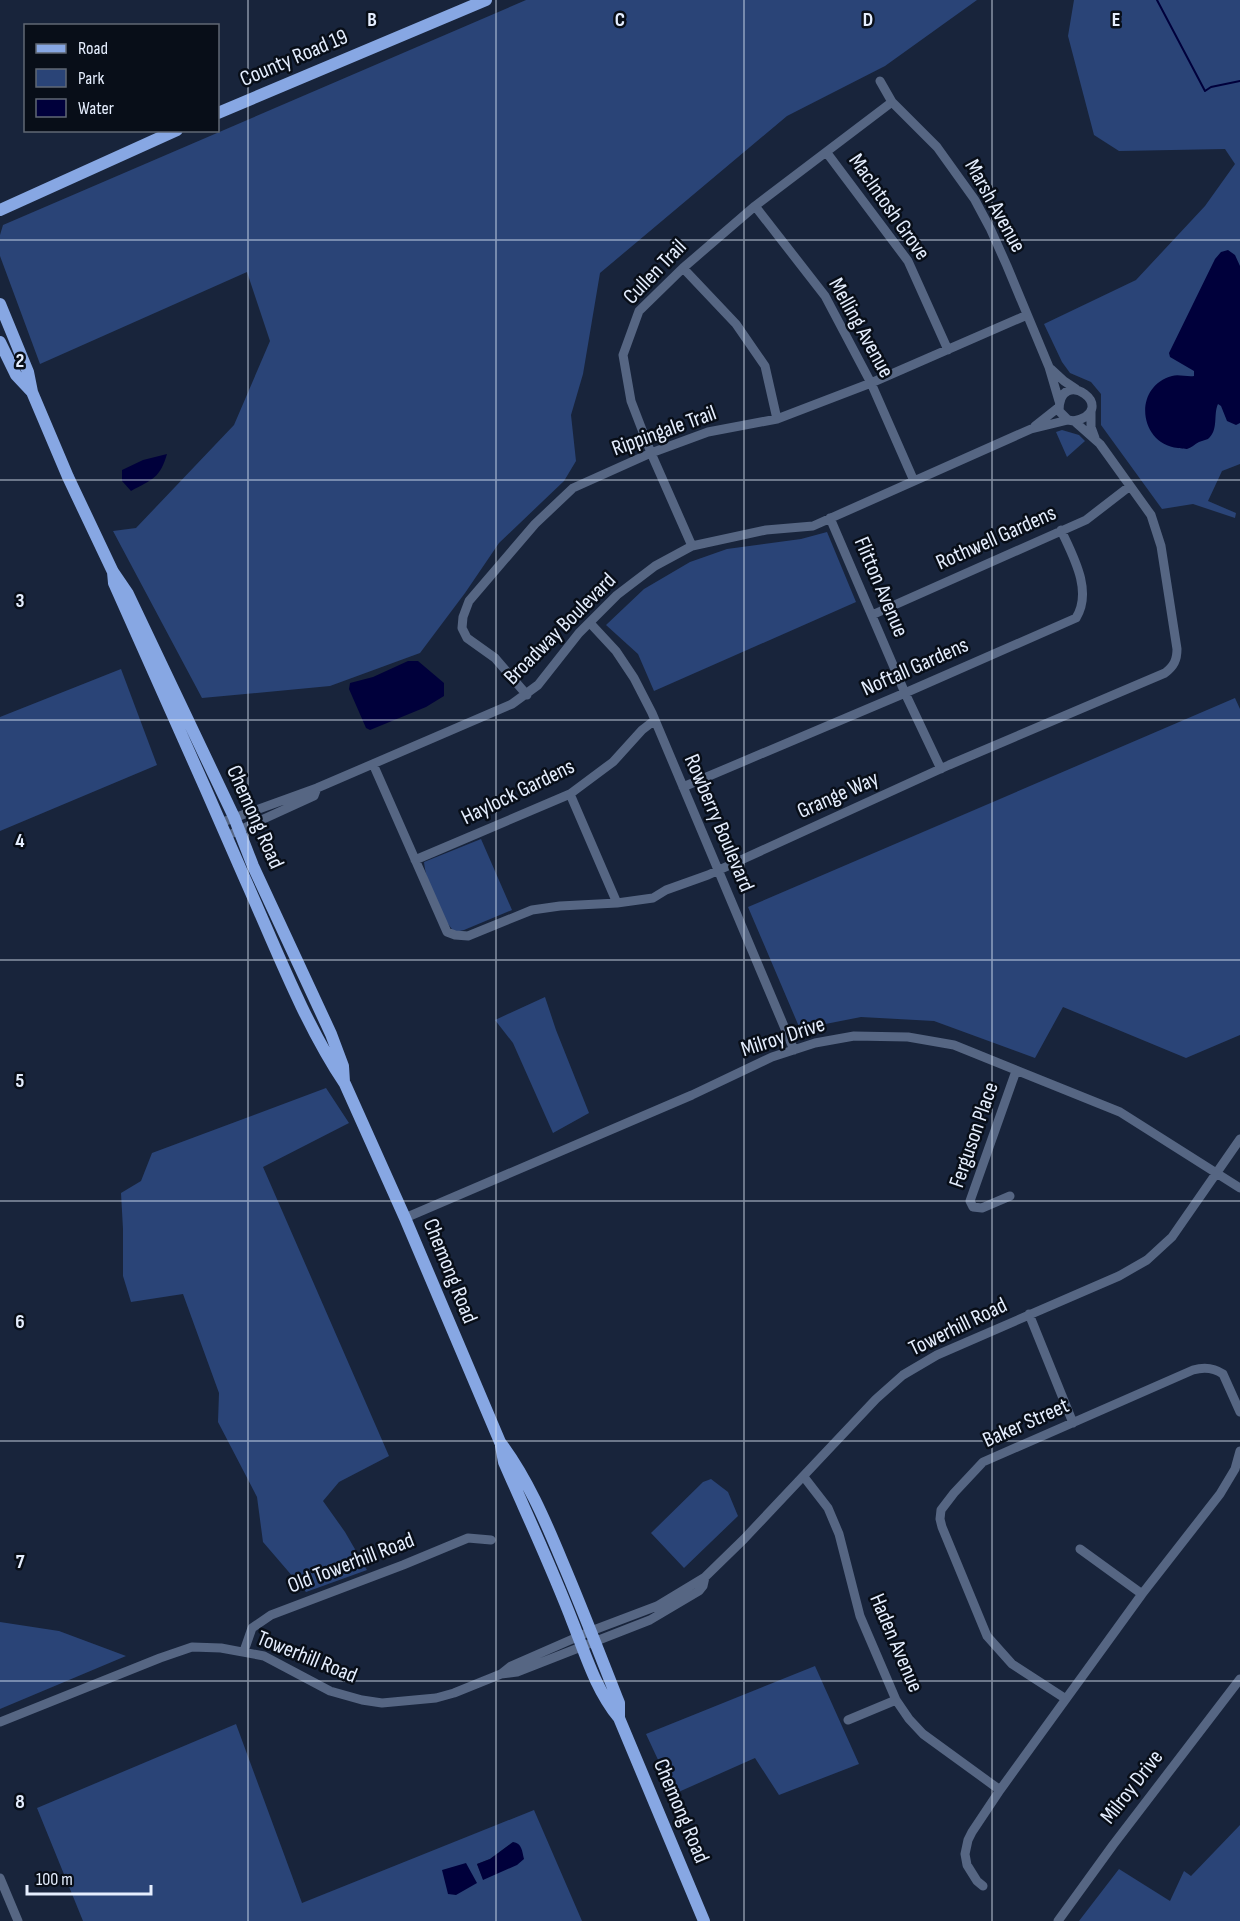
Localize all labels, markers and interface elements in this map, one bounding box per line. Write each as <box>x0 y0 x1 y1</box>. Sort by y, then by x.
text: B <box>367 8 377 32</box>
text: C <box>615 8 625 32</box>
text: D <box>863 8 873 32</box>
text: E <box>1112 8 1120 32</box>
street label: County Road 19 <box>236 23 352 93</box>
legend <box>24 24 219 132</box>
text: Road <box>78 38 108 59</box>
text: Park <box>78 68 104 89</box>
text: Water <box>78 98 114 119</box>
street label: MacIntosh Grove <box>842 148 936 266</box>
street label: Marsh Avenue <box>958 155 1032 257</box>
street label: Cullen Trail <box>618 234 692 310</box>
street label: Melling Avenue <box>822 273 900 383</box>
text: 2 <box>16 349 24 373</box>
street label: Rippingale Trail <box>608 400 720 462</box>
street label: Rothwell Gardens <box>932 499 1060 576</box>
street label: Flitton Avenue <box>848 533 914 641</box>
street label: Broadway Boulevard <box>498 567 622 691</box>
text: 3 <box>16 589 25 613</box>
street label: Noftall Gardens <box>857 631 973 703</box>
street label: Rowberry Boulevard <box>678 750 760 896</box>
street label: Haylock Gardens <box>457 753 579 831</box>
street label: Chemong Road <box>220 761 290 873</box>
street label: Grange Way <box>793 765 883 825</box>
text: 4 <box>15 829 25 853</box>
street label: Milroy Drive <box>738 1011 828 1063</box>
text: 5 <box>16 1069 25 1093</box>
street label: Ferguson Place <box>943 1079 1005 1191</box>
street label: Chemong Road <box>417 1215 483 1327</box>
street label: Towerhill Road <box>905 1292 1011 1362</box>
text: 6 <box>15 1310 25 1334</box>
street label: Baker Street <box>979 1392 1074 1454</box>
street label: Old Towerhill Road <box>284 1526 418 1600</box>
text: 7 <box>16 1550 25 1574</box>
street label: Haden Avenue <box>863 1590 929 1696</box>
street label: Towerhill Road <box>253 1625 361 1689</box>
street label: Milroy Drive <box>1095 1745 1169 1829</box>
street label: Chemong Road <box>647 1755 715 1867</box>
text: 8 <box>15 1790 25 1814</box>
scale bar <box>27 1858 152 1896</box>
text: 100 m <box>36 1869 73 1890</box>

